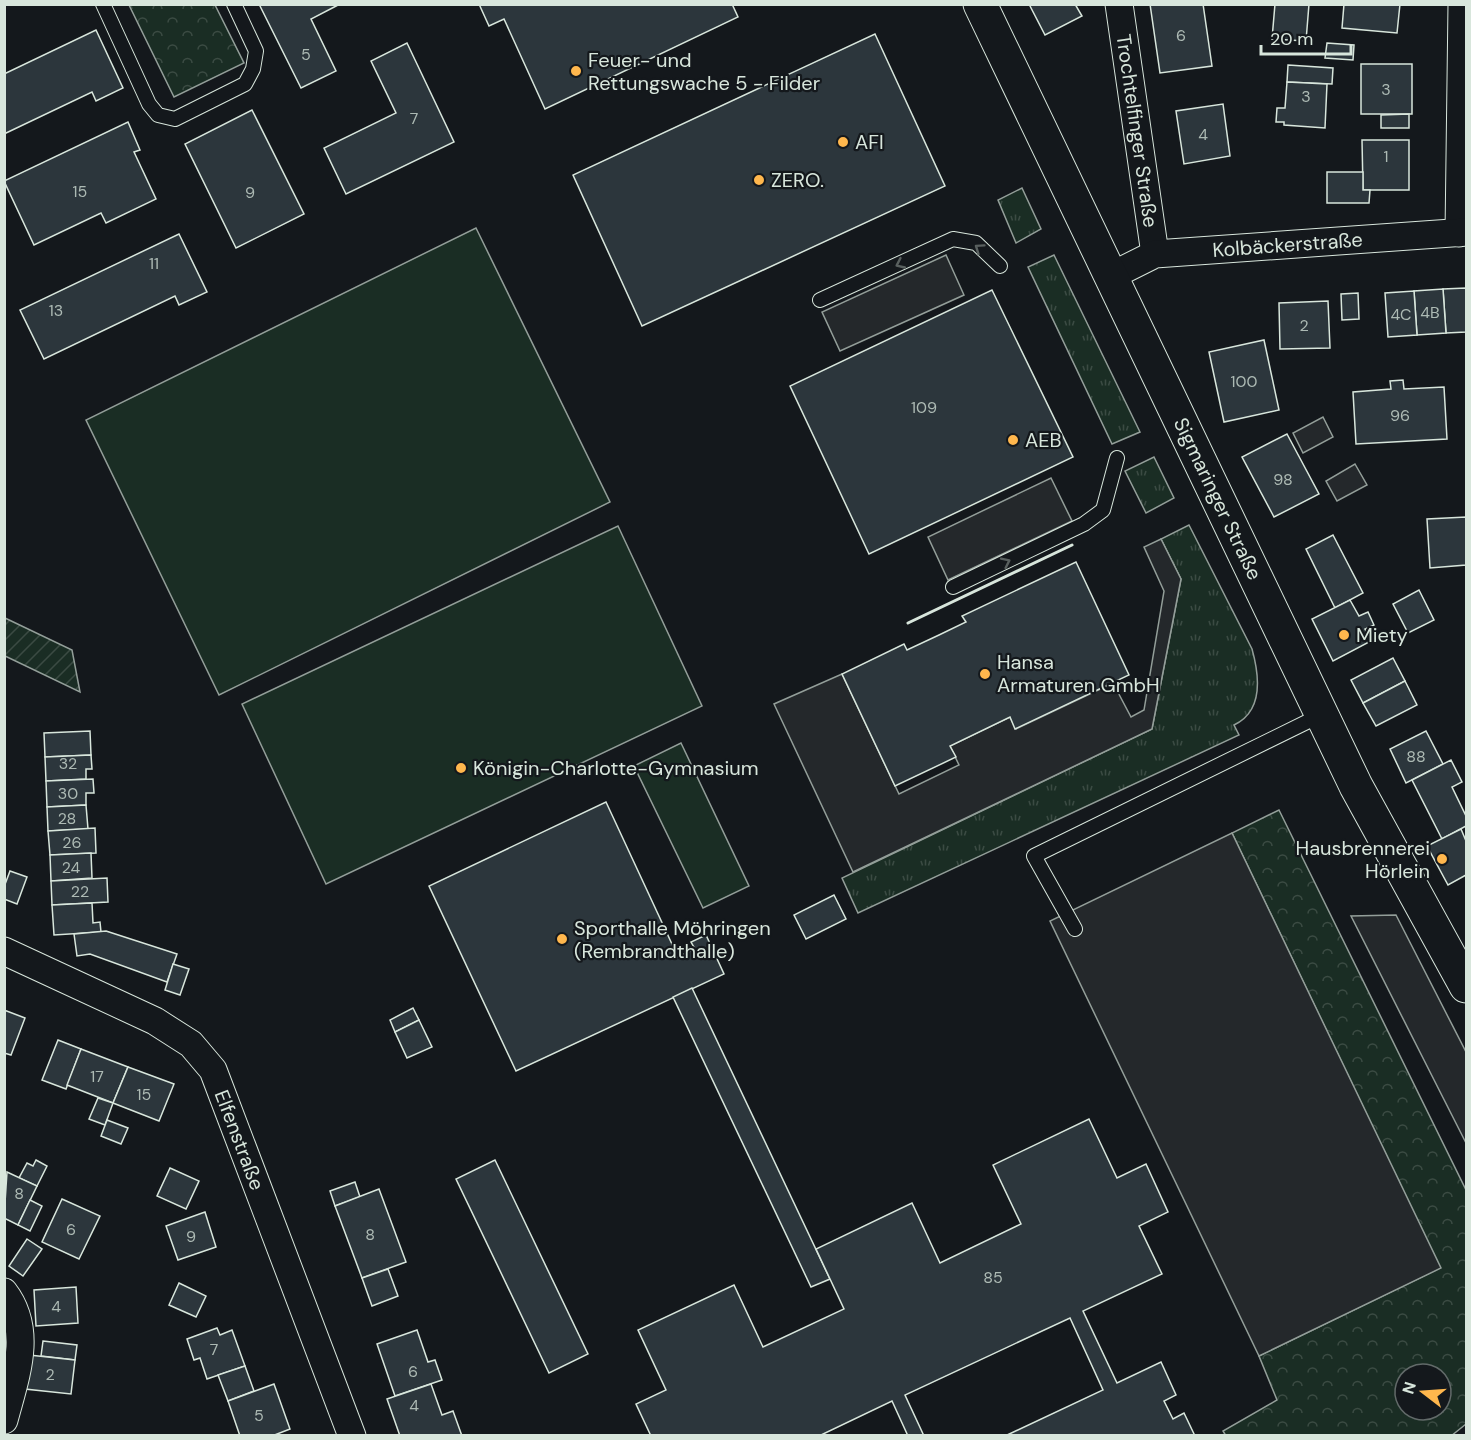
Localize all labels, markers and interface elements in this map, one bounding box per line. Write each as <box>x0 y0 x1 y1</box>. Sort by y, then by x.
scale bar <box>1261 18 1351 56</box>
house number: 6 <box>1176 25 1186 46</box>
text: 20 m <box>1270 27 1313 51</box>
street label: Trochtelfinger Straße <box>1110 32 1164 229</box>
house number: 5 <box>301 44 311 65</box>
place label: Feuer- und Rettungswache 5 - Filder <box>588 47 820 96</box>
marker: Feuer- und Rettungswache 5 - Filder <box>569 64 583 78</box>
house number: 3 <box>1381 79 1391 100</box>
house number: 3 <box>1301 86 1311 107</box>
house number: 7 <box>410 108 418 129</box>
house number: 4 <box>1198 124 1208 145</box>
place label: AFI <box>855 129 884 155</box>
marker: AFI <box>836 135 850 149</box>
house number: 1 <box>1384 146 1389 167</box>
place label: ZERO. <box>771 167 824 193</box>
marker: ZERO. <box>752 173 766 187</box>
house number: 15 <box>73 181 87 202</box>
house number: 9 <box>245 182 255 203</box>
street label: Kolbäckerstraße <box>1212 226 1363 263</box>
one-way arrow <box>975 244 986 255</box>
house number: 11 <box>149 253 159 274</box>
one-way arrow <box>896 256 907 268</box>
house number: 13 <box>49 300 63 321</box>
house number: 4B <box>1420 302 1440 323</box>
house number: 4C <box>1390 304 1412 325</box>
house number: 2 <box>1299 315 1309 336</box>
house number: 100 <box>1231 371 1257 392</box>
house number: 109 <box>911 397 937 418</box>
house number: 96 <box>1390 405 1410 426</box>
street label: Sigmaringer Straße <box>1168 413 1268 584</box>
place label: AEB <box>1025 427 1062 453</box>
marker: AEB <box>1006 433 1020 447</box>
house number: 98 <box>1273 469 1293 490</box>
one-way arrow <box>1000 557 1011 569</box>
place label: Miety <box>1356 622 1408 648</box>
marker: Miety <box>1337 628 1351 642</box>
place label: Hansa Armaturen GmbH <box>997 649 1160 698</box>
marker: Hansa Armaturen GmbH <box>978 667 992 681</box>
house number: 88 <box>1406 746 1426 767</box>
house number: 32 <box>59 753 77 774</box>
place label: Königin-Charlotte-Gymnasium <box>473 755 759 781</box>
marker: Königin-Charlotte-Gymnasium <box>454 761 468 775</box>
house number: 30 <box>58 783 78 804</box>
house number: 28 <box>58 808 76 829</box>
house number: 26 <box>62 832 82 853</box>
place label: Hausbrennerei Hörlein <box>1296 835 1430 884</box>
marker: Hausbrennerei Hörlein <box>1435 852 1449 866</box>
house number: 24 <box>62 857 81 878</box>
house number: 22 <box>71 881 89 902</box>
place label: Sporthalle Möhringen (Rembrandthalle) <box>574 915 771 964</box>
marker: Sporthalle Möhringen (Rembrandthalle) <box>555 932 569 946</box>
house number: 17 <box>90 1066 104 1087</box>
house number: 15 <box>137 1084 151 1105</box>
street label: Elfenstraße <box>209 1086 270 1194</box>
house number: 8 <box>14 1183 24 1204</box>
house number: 6 <box>66 1219 76 1240</box>
house number: 8 <box>365 1224 375 1245</box>
house number: 9 <box>186 1226 196 1247</box>
house number: 85 <box>983 1267 1003 1288</box>
house number: 4 <box>51 1296 61 1317</box>
house number: 7 <box>210 1339 218 1360</box>
house number: 6 <box>408 1361 418 1382</box>
north arrow <box>1393 1362 1453 1422</box>
house number: 2 <box>45 1364 55 1385</box>
text: N <box>1397 1379 1421 1396</box>
house number: 4 <box>409 1395 419 1416</box>
house number: 5 <box>254 1405 264 1426</box>

